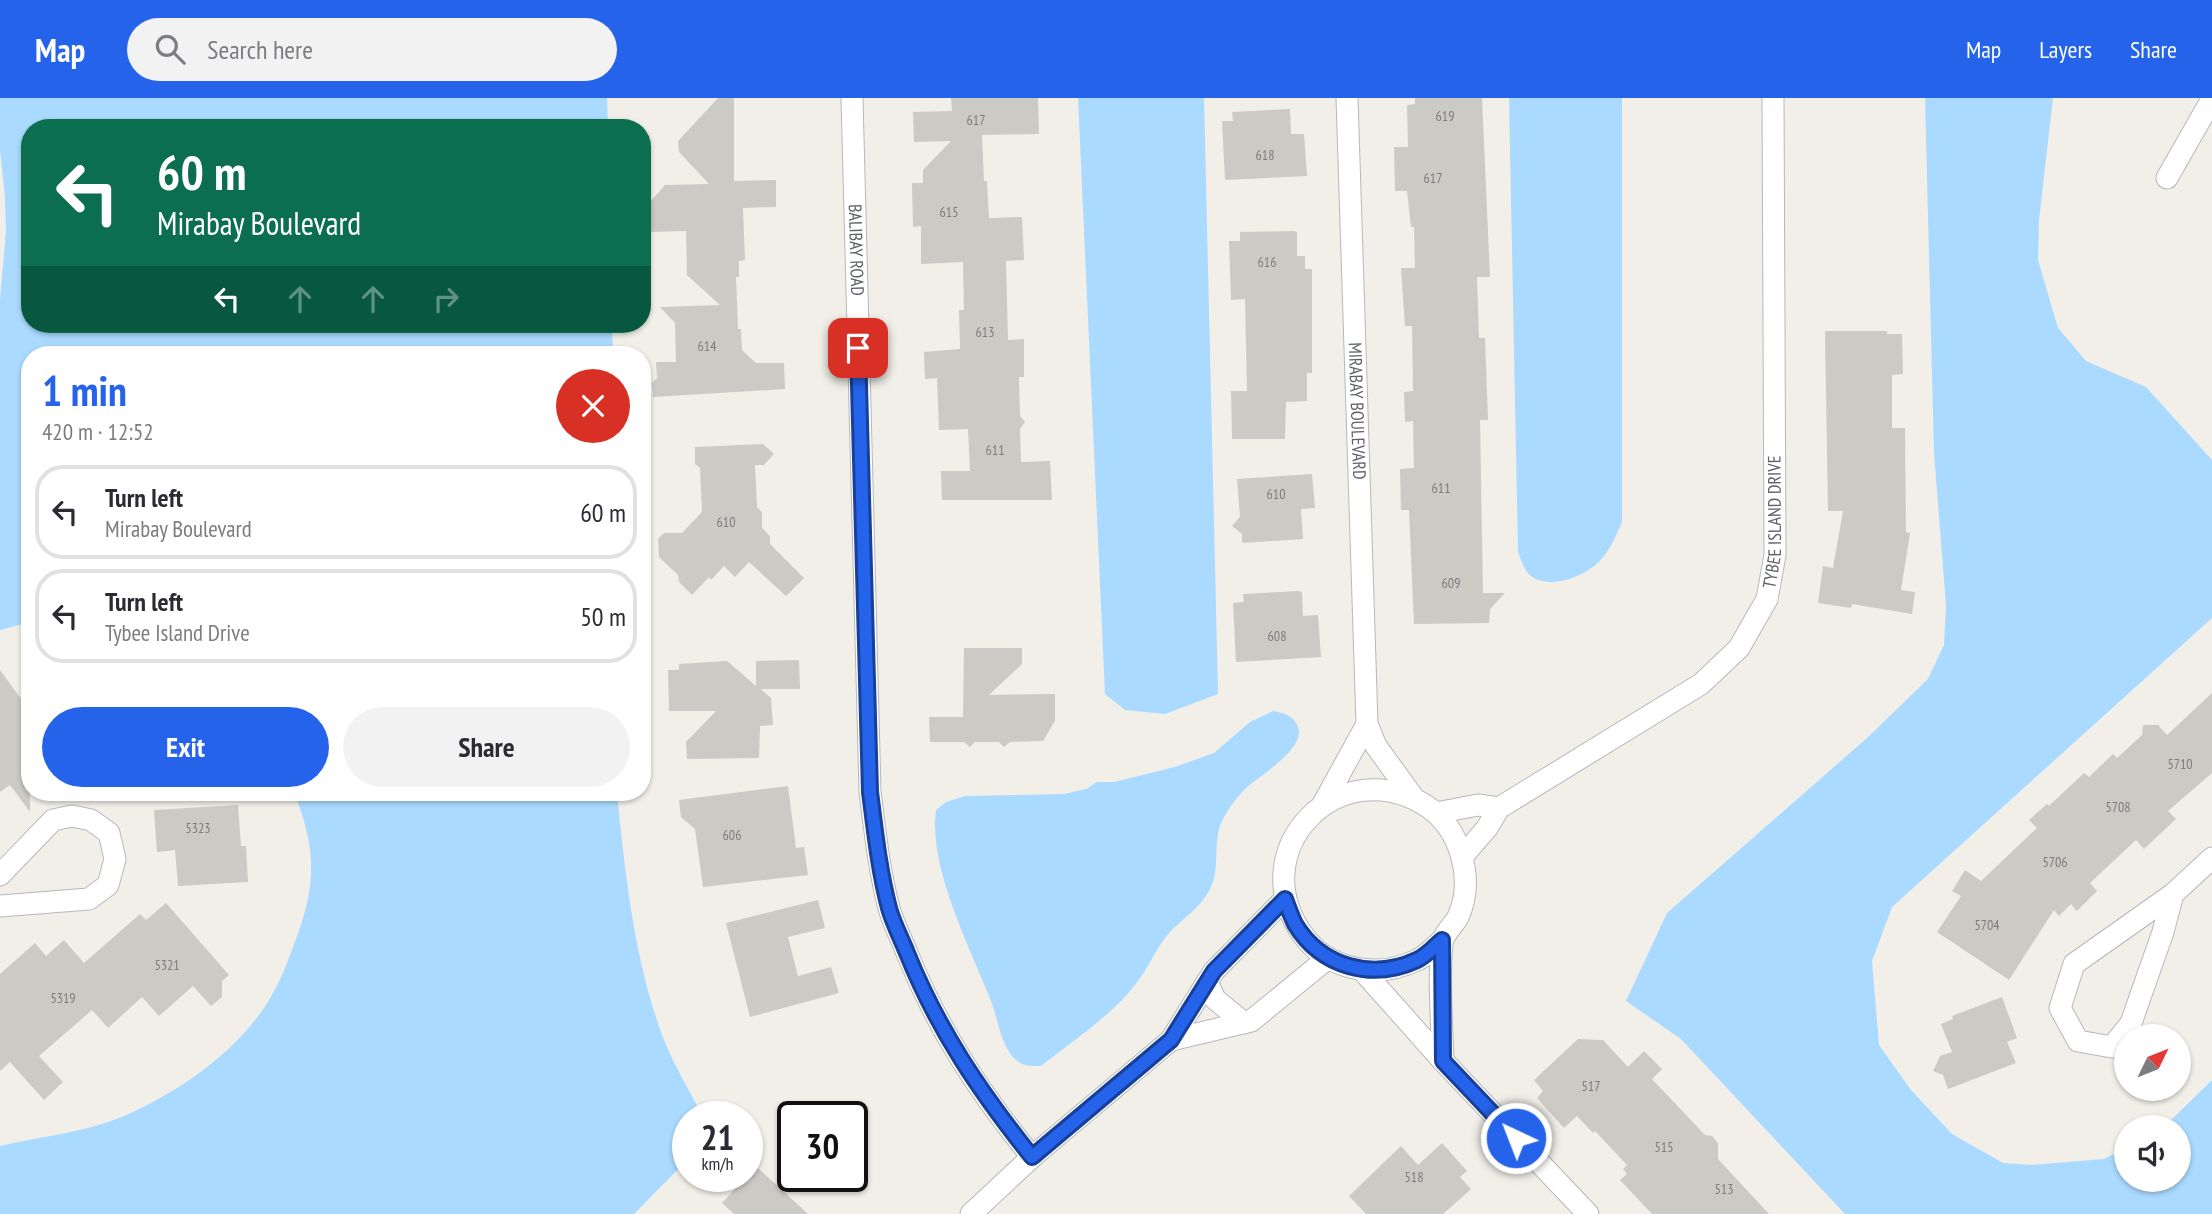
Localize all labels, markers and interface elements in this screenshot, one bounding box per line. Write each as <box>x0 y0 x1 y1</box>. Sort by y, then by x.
search box <box>127 18 617 81</box>
text: Map <box>35 28 85 71</box>
icon: search <box>151 30 189 68</box>
text: Search here <box>207 33 313 66</box>
text: Map <box>1966 34 2001 65</box>
text: Layers <box>2039 34 2092 65</box>
text: Share <box>2130 34 2177 65</box>
house number: 619 <box>1436 107 1454 125</box>
house number: 617 <box>967 111 985 129</box>
text: 60 m <box>157 140 246 204</box>
house number: 618 <box>1256 146 1274 164</box>
icon: left <box>42 147 133 238</box>
house number: 617 <box>1424 169 1442 187</box>
text: Mirabay Boulevard <box>157 202 361 244</box>
house number: 615 <box>940 203 958 221</box>
street label: BALIBAY ROAD <box>844 204 869 296</box>
house number: 616 <box>1258 253 1276 271</box>
icon: left <box>208 280 246 318</box>
icon: ahead <box>281 280 319 318</box>
icon: ahead <box>354 280 392 318</box>
icon: right <box>427 280 465 318</box>
pin <box>828 318 888 378</box>
house number: 613 <box>976 323 994 341</box>
icon: arrive <box>839 329 877 367</box>
house number: 614 <box>698 337 717 355</box>
street label: MIRABAY BOULEVARD <box>1344 342 1371 480</box>
text: 1 min <box>42 363 127 418</box>
button: close <box>556 369 630 443</box>
text: 420 m · 12:52 <box>42 417 154 446</box>
house number: 611 <box>986 441 1004 459</box>
street label: TYBEE ISLAND DRIVE <box>1757 456 1786 590</box>
house number: 611 <box>1432 479 1450 497</box>
text: Turn left <box>105 481 183 514</box>
house number: 610 <box>1267 485 1285 503</box>
icon: left <box>46 493 84 531</box>
text: 60 m <box>580 496 626 529</box>
house number: 610 <box>717 513 735 531</box>
text: Mirabay Boulevard <box>105 514 252 543</box>
house number: 609 <box>1442 574 1460 592</box>
text: Turn left <box>105 585 183 618</box>
icon: left <box>46 597 84 635</box>
text: 50 m <box>580 600 626 633</box>
text: Tybee Island Drive <box>105 618 250 647</box>
house number: 608 <box>1268 627 1286 645</box>
button: Exit <box>42 707 329 787</box>
button: Share <box>343 707 630 787</box>
house number: 5710 <box>2167 755 2193 773</box>
house number: 5708 <box>2105 798 2131 816</box>
house number: 5323 <box>185 819 211 837</box>
house number: 606 <box>723 826 741 844</box>
house number: 5706 <box>2042 853 2068 871</box>
house number: 5704 <box>1974 916 2000 934</box>
house number: 5321 <box>154 956 180 974</box>
house number: 5319 <box>50 989 76 1007</box>
north arrow <box>2114 1024 2191 1101</box>
map controls <box>2114 1024 2191 1192</box>
house number: 517 <box>1582 1077 1600 1095</box>
speed limit sign: 30 <box>777 1101 868 1192</box>
position arrow <box>1479 1101 1553 1175</box>
text: 21 <box>701 1114 734 1160</box>
button: sound <box>2114 1115 2191 1192</box>
house number: 515 <box>1655 1138 1673 1156</box>
text: km/h <box>702 1152 733 1175</box>
house number: 518 <box>1405 1168 1423 1186</box>
house number: 513 <box>1715 1180 1733 1198</box>

